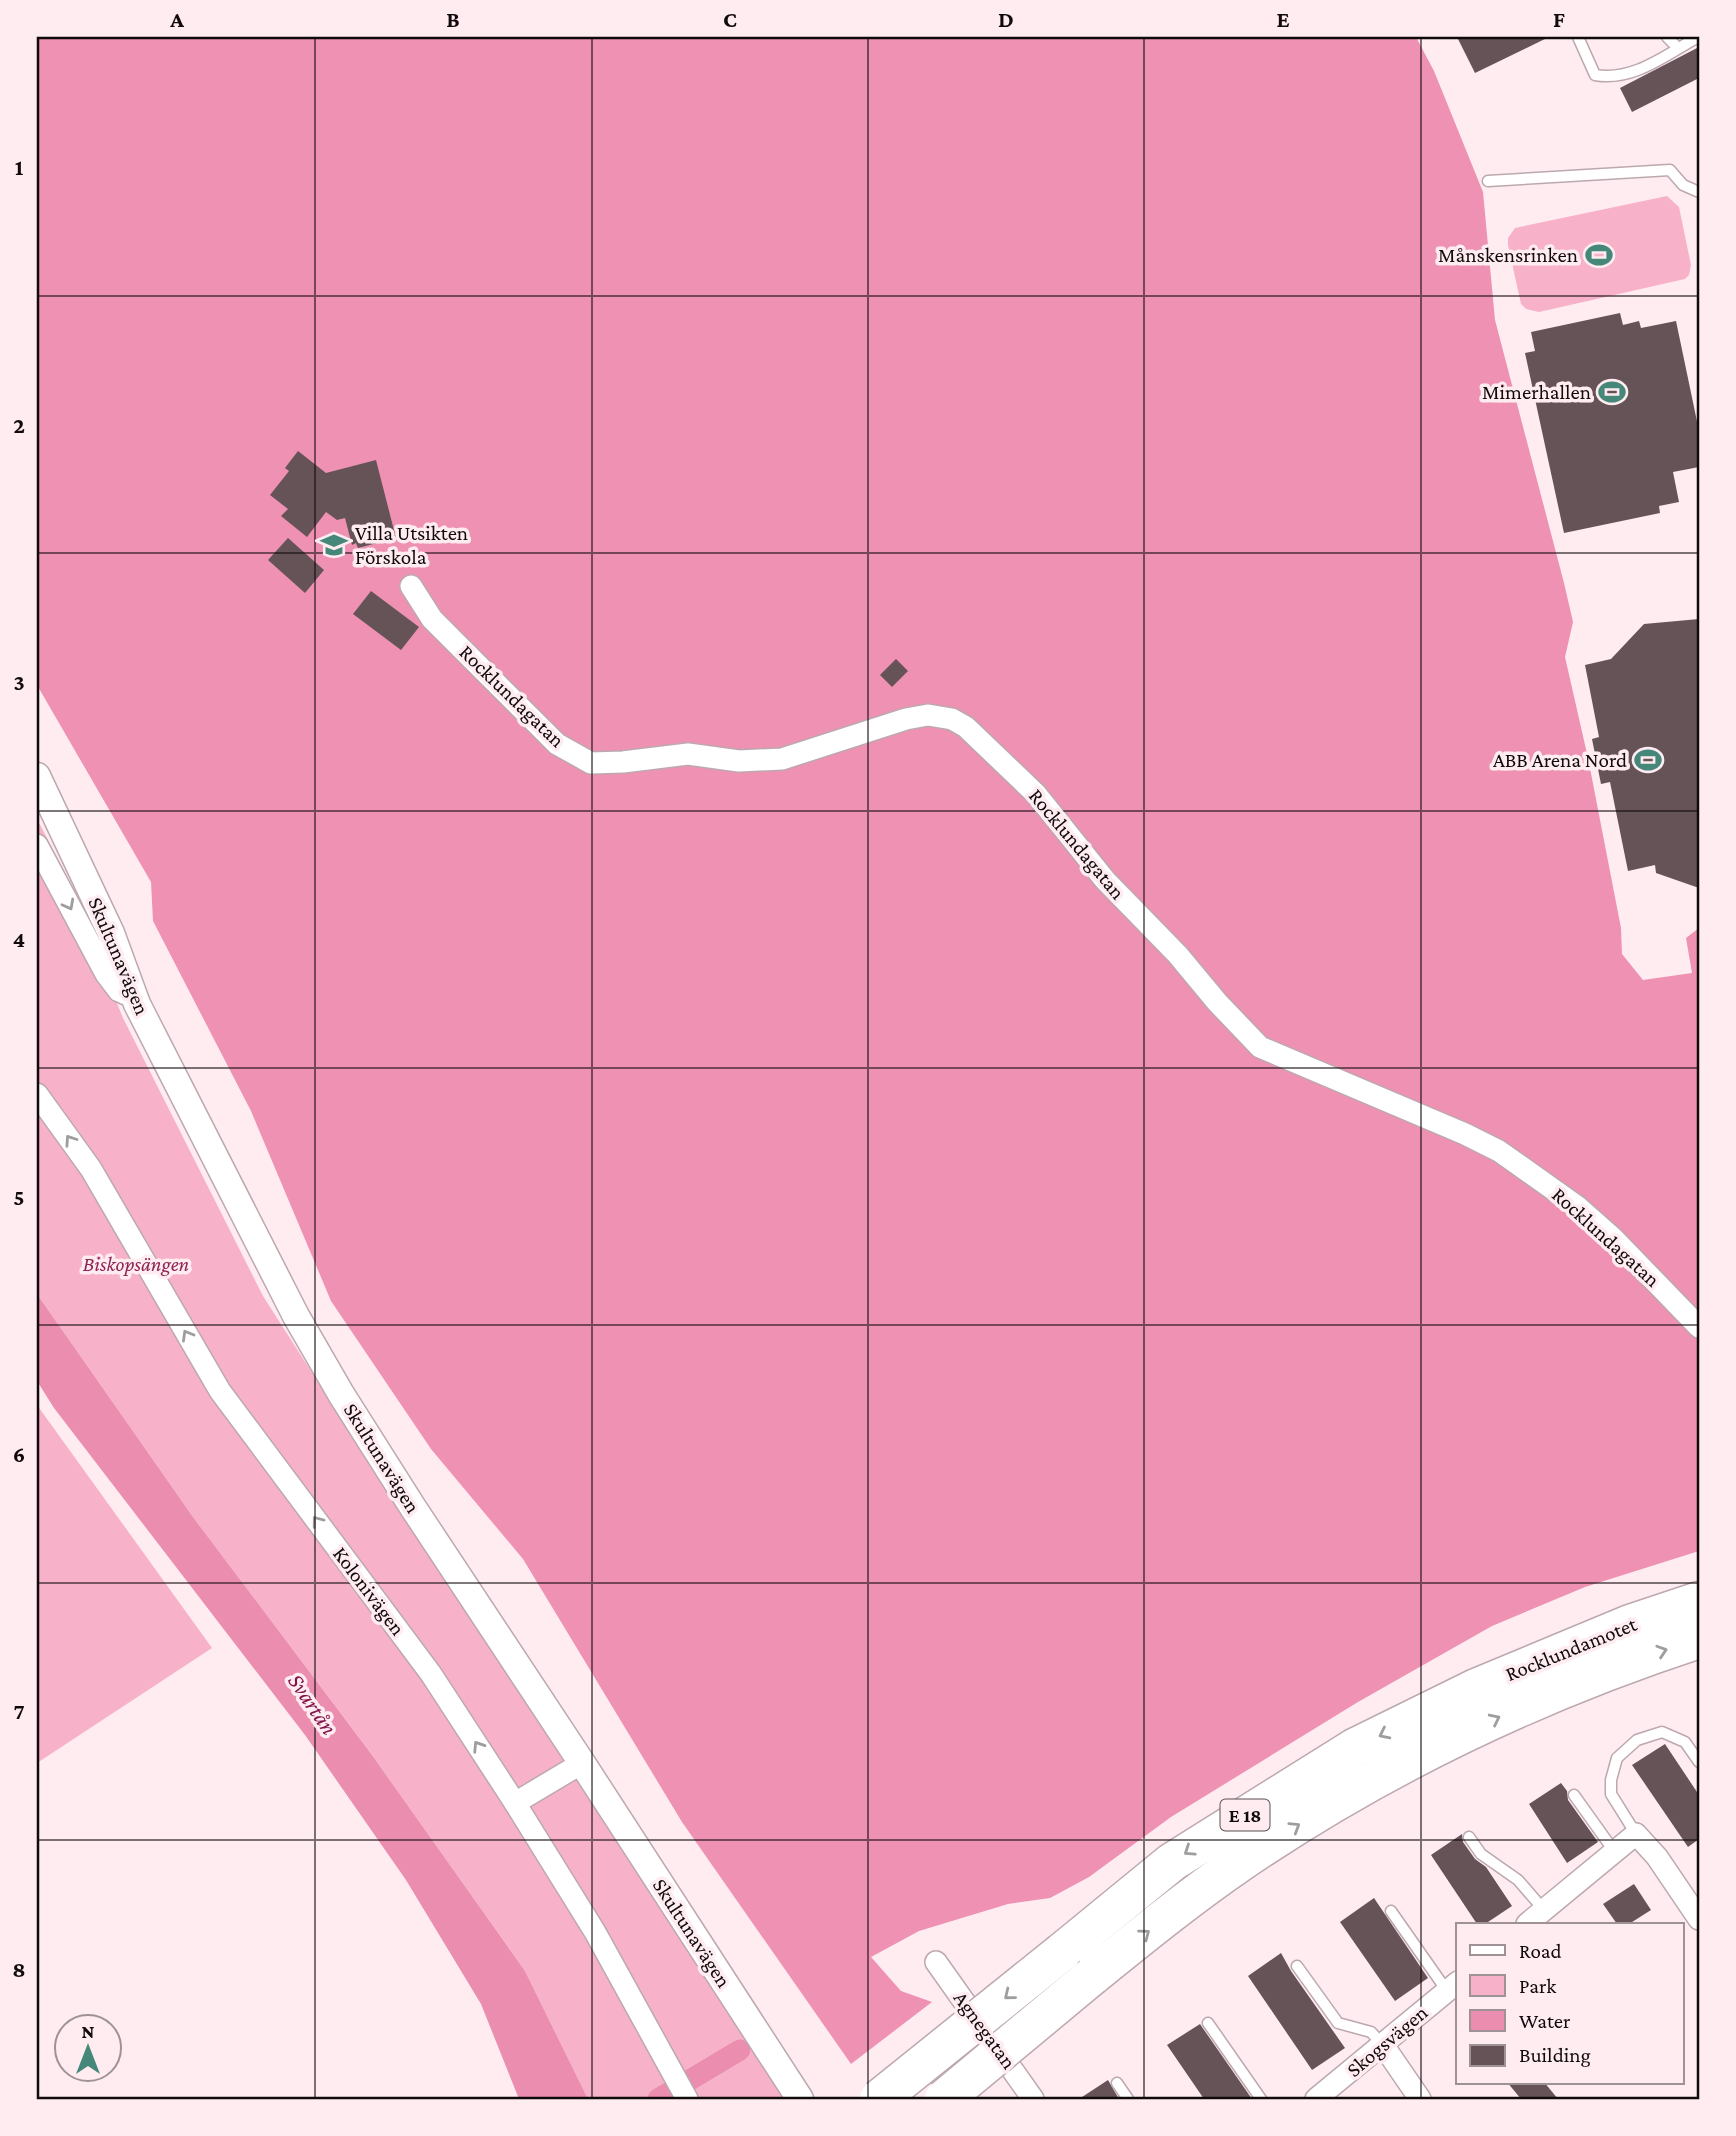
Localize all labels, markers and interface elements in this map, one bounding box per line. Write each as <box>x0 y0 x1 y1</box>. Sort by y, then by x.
text: A <box>169 6 184 32</box>
text: B <box>446 6 460 32</box>
text: C <box>723 6 737 32</box>
text: D <box>998 6 1014 32</box>
text: E <box>1276 6 1290 32</box>
text: F <box>1553 6 1565 32</box>
text: 1 <box>15 154 24 180</box>
sports icon: Månskensrinken <box>1584 240 1614 270</box>
place label: Månskensrinken <box>1438 243 1578 267</box>
sports icon: Mimerhallen <box>1597 377 1627 407</box>
place label: Mimerhallen <box>1482 380 1591 404</box>
text: 2 <box>13 412 25 438</box>
place label: Villa Utsikten Förskola <box>355 521 468 569</box>
school or university icon: Villa Utsikten Förskola <box>319 530 349 560</box>
street label: Rocklundagatan <box>454 640 570 752</box>
text: 3 <box>13 669 25 695</box>
sports icon: ABB Arena Nord <box>1633 745 1663 775</box>
place label: ABB Arena Nord <box>1493 748 1627 772</box>
street label: Rocklundagatan <box>1024 784 1130 904</box>
street label: Skultunavägen <box>83 894 155 1018</box>
one-way arrow <box>61 898 74 911</box>
text: 4 <box>13 926 25 952</box>
one-way arrow <box>66 1135 79 1148</box>
street label: Rocklundagatan <box>1547 1182 1665 1292</box>
text: 5 <box>13 1184 25 1210</box>
park label: Biskopsängen <box>83 1252 189 1276</box>
one-way arrow <box>182 1329 195 1342</box>
street label: Skultunavägen <box>339 1399 425 1517</box>
text: 6 <box>13 1441 25 1467</box>
one-way arrow <box>313 1516 325 1529</box>
street label: Kolonivägen <box>328 1542 410 1640</box>
street label: Rocklundamotet <box>1502 1611 1641 1686</box>
one-way arrow <box>1655 1645 1668 1659</box>
water label: Svartån <box>283 1668 343 1740</box>
text: 7 <box>13 1698 25 1724</box>
one-way arrow <box>1488 1713 1500 1727</box>
one-way arrow <box>1379 1725 1391 1739</box>
one-way arrow <box>474 1741 486 1754</box>
road number: E 18 <box>1220 1800 1270 1830</box>
one-way arrow <box>1287 1823 1300 1836</box>
one-way arrow <box>1184 1842 1197 1855</box>
street label: Skultunavägen <box>648 1874 736 1992</box>
legend <box>1456 1923 1684 2084</box>
one-way arrow <box>1137 1929 1150 1942</box>
text: Road <box>1519 1939 1562 1963</box>
text: 8 <box>12 1956 26 1982</box>
text: Park <box>1519 1974 1556 1998</box>
street label: Agnegatan <box>949 1986 1021 2074</box>
one-way arrow <box>1004 1986 1016 1999</box>
street label: Skogsvägen <box>1342 2000 1432 2082</box>
text: Water <box>1519 2009 1571 2033</box>
north arrow <box>52 2014 122 2084</box>
text: N <box>82 2021 95 2042</box>
text: Building <box>1519 2043 1591 2067</box>

